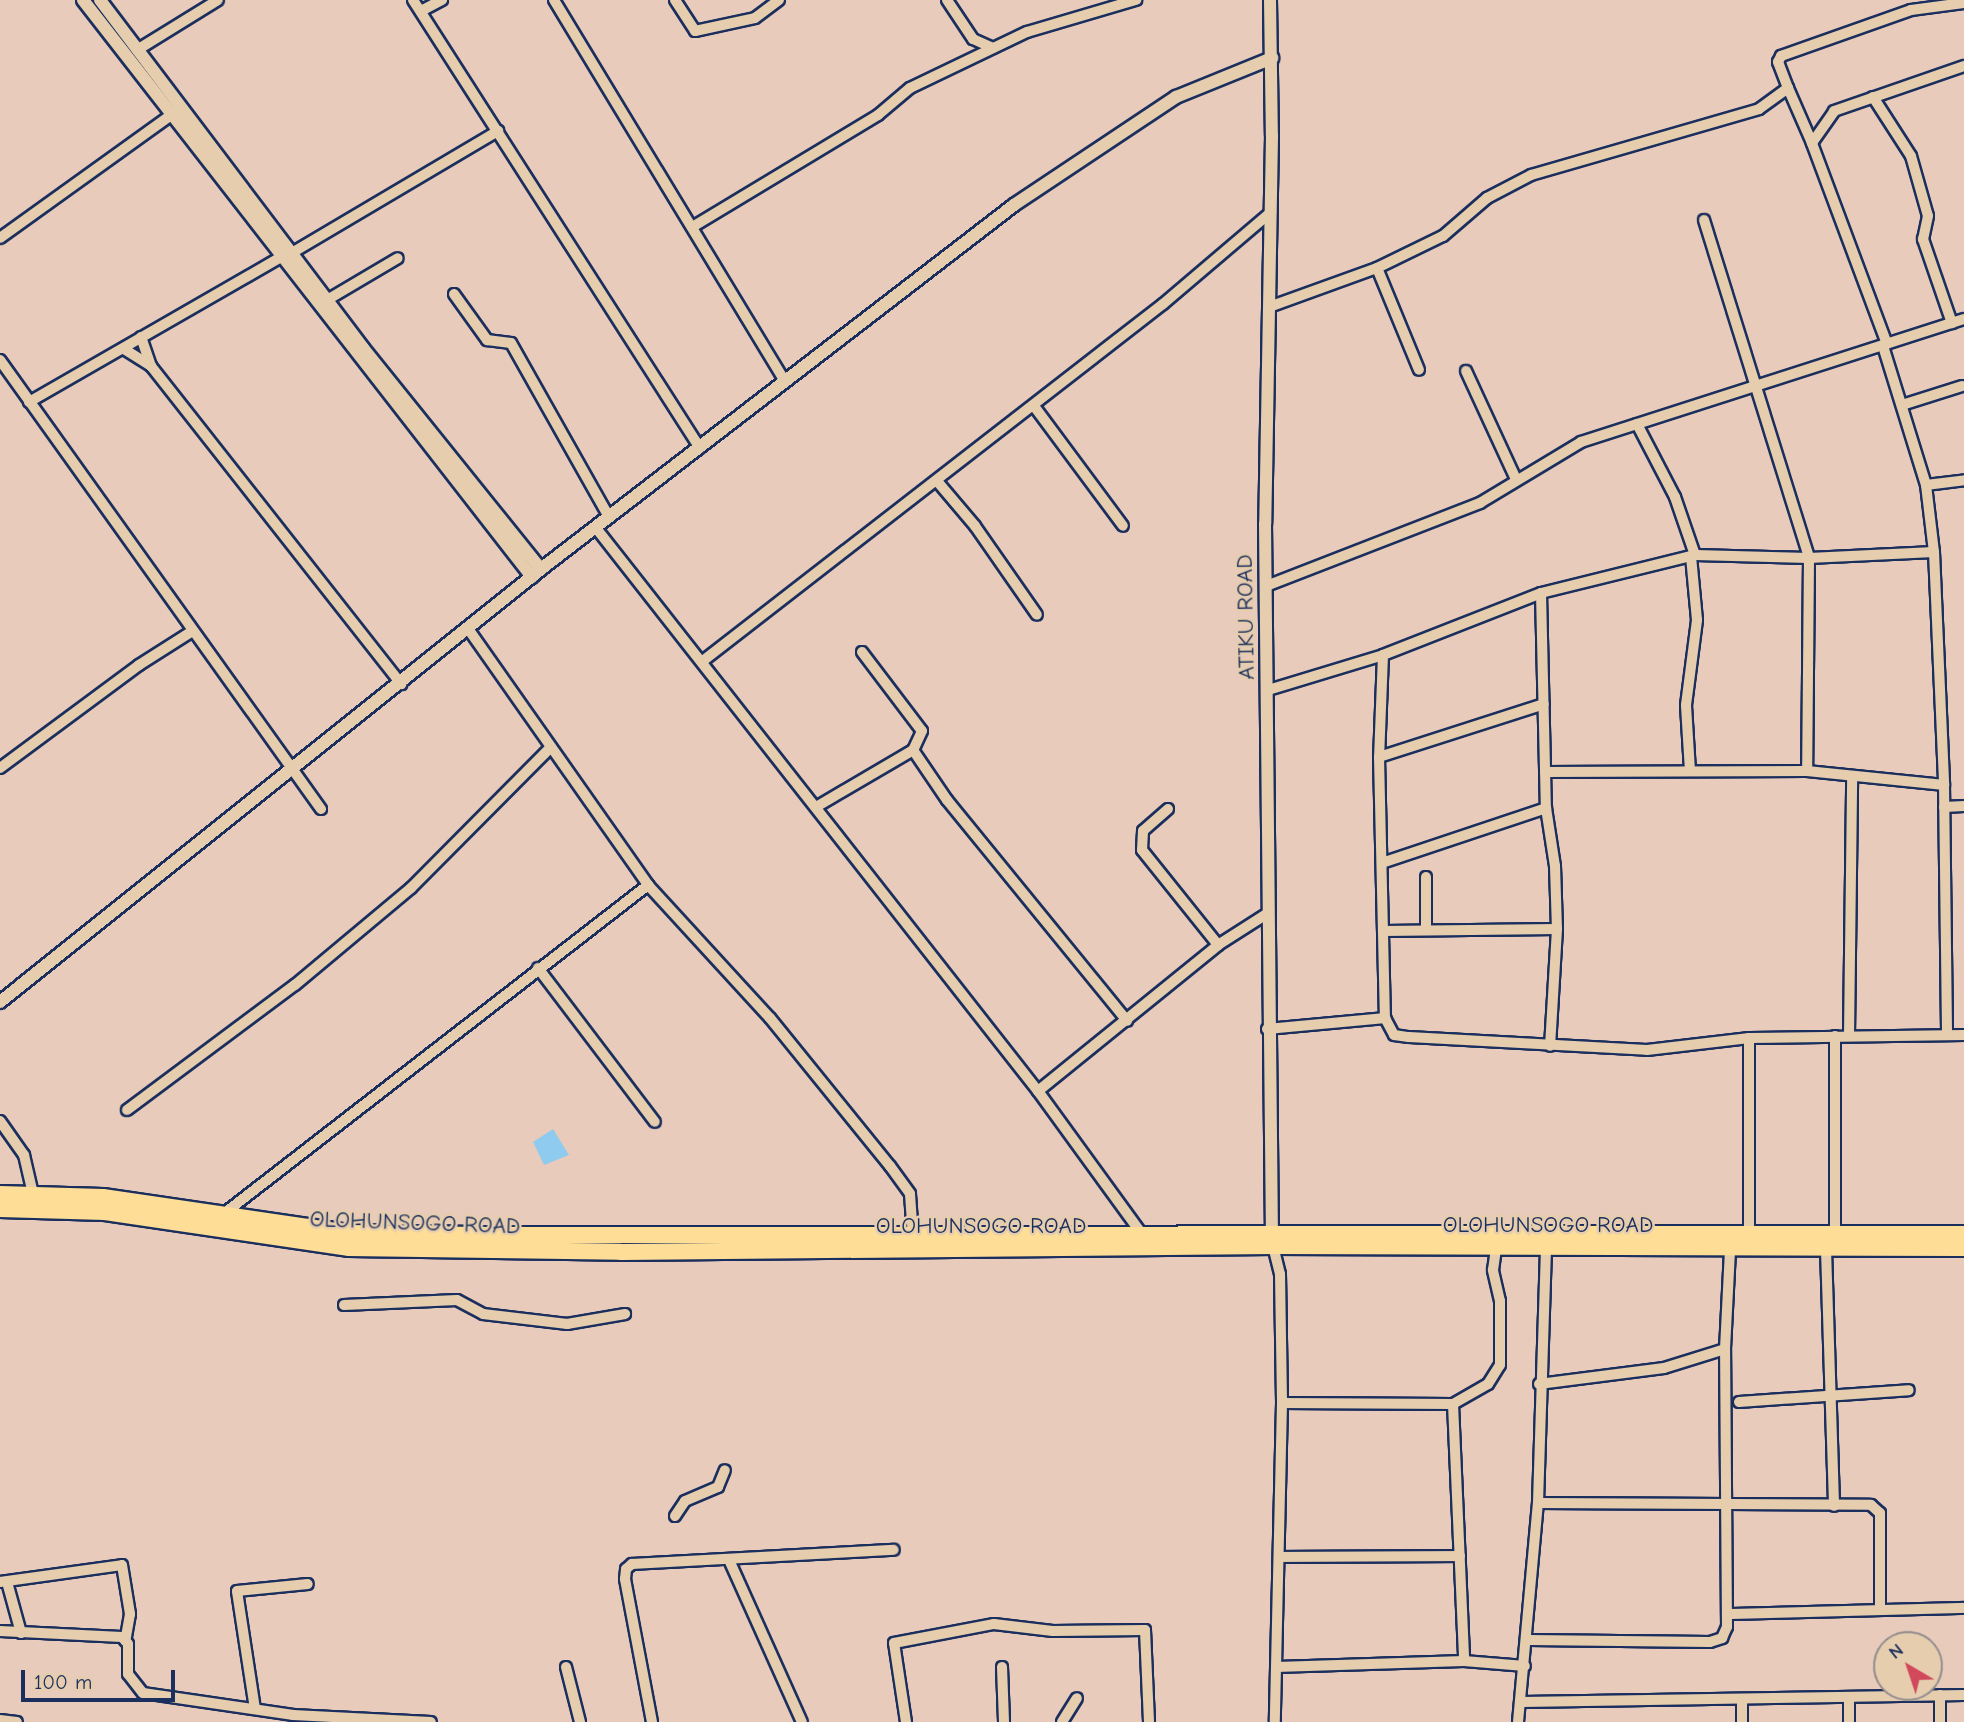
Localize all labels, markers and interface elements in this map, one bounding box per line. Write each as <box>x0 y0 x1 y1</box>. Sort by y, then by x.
street label: ATIKU ROAD <box>1231 554 1261 680</box>
street label: OLOHUNSOGO ROAD <box>309 1206 521 1240</box>
street label: OLOHUNSOGO ROAD <box>1443 1211 1653 1239</box>
street label: OLOHUNSOGO ROAD <box>876 1212 1086 1240</box>
north arrow <box>1873 1631 1943 1701</box>
text: N <box>1884 1639 1908 1664</box>
scale bar <box>24 1656 178 1700</box>
text: 100 m <box>34 1670 92 1694</box>

